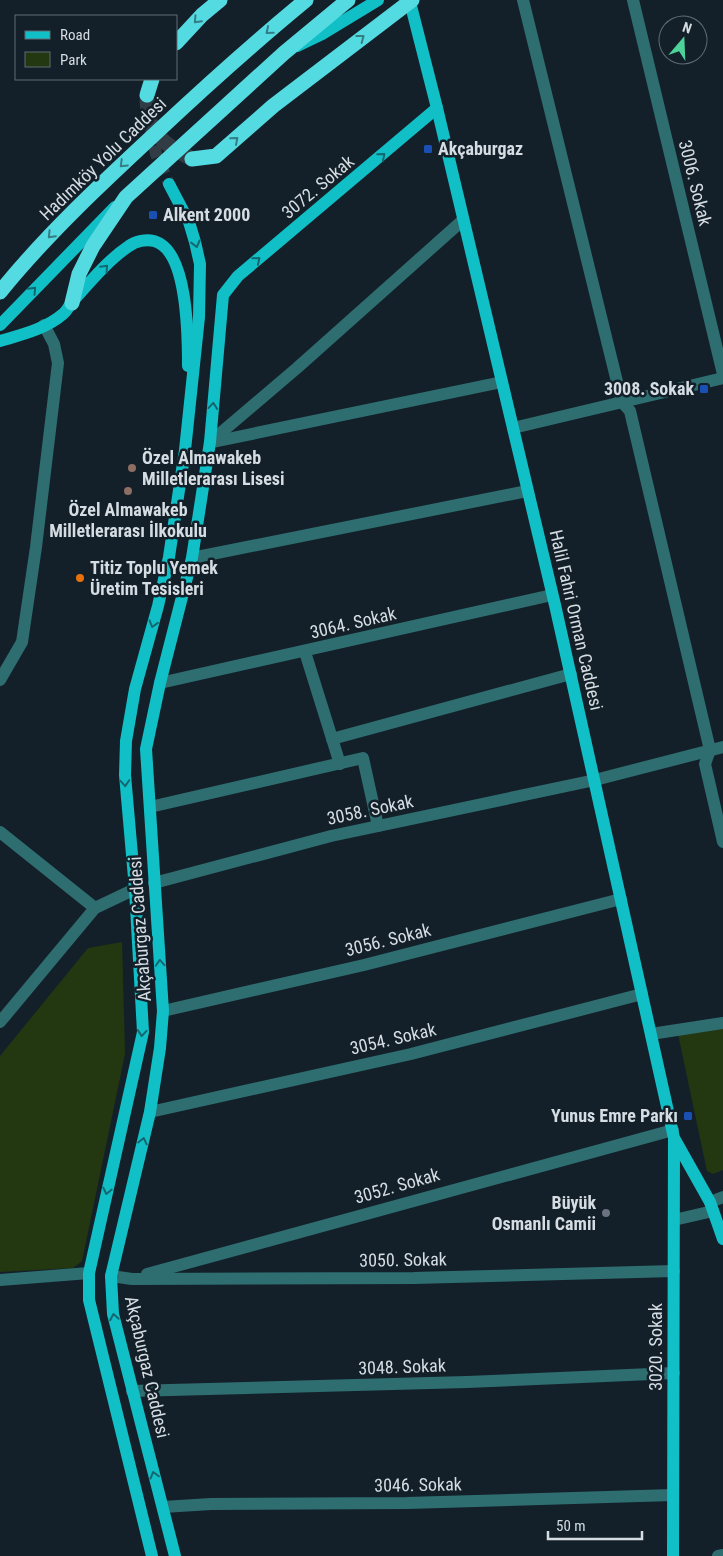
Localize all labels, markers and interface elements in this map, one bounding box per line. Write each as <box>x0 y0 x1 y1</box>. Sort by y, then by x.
legend <box>15 15 178 80</box>
one-way arrow <box>194 15 203 24</box>
north arrow <box>658 15 708 65</box>
text: N <box>681 19 694 37</box>
text: Road <box>60 26 90 44</box>
one-way arrow <box>265 26 274 35</box>
one-way arrow <box>355 35 364 43</box>
text: Park <box>60 51 87 69</box>
street label: Hadımköy Yolu Caddesi <box>35 93 170 224</box>
one-way arrow <box>229 137 238 146</box>
place label: Akçaburgaz <box>438 138 523 159</box>
street label: 3006. Sokak <box>675 138 716 228</box>
marker: Akçaburgaz <box>422 143 434 155</box>
street label: 3072. Sokak <box>277 150 358 223</box>
one-way arrow <box>376 154 385 162</box>
one-way arrow <box>119 158 128 167</box>
place label: Alkent 2000 <box>163 204 250 225</box>
marker: Alkent 2000 <box>147 209 159 221</box>
one-way arrow <box>48 229 57 238</box>
one-way arrow <box>190 240 200 248</box>
one-way arrow <box>252 257 261 266</box>
one-way arrow <box>99 265 108 274</box>
one-way arrow <box>27 286 36 295</box>
place label: 3008. Sokak <box>604 378 694 399</box>
marker: 3008. Sokak <box>698 383 710 395</box>
one-way arrow <box>208 401 219 409</box>
place label: Özel Almawakeb Milletlerarası Lisesi <box>142 447 285 489</box>
marker: Özel Almawakeb Milletlerarası Lisesi <box>126 462 138 474</box>
marker: Özel Almawakeb Milletlerarası İlkokulu <box>122 485 134 497</box>
place label: Özel Almawakeb Milletlerarası İlkokulu <box>49 499 207 541</box>
street label: Halil Fahri Orman Caddesi <box>546 528 607 712</box>
place label: Titiz Toplu Yemek Üretim Tesisleri <box>90 557 218 599</box>
marker: Titiz Toplu Yemek Üretim Tesisleri <box>74 572 86 584</box>
street label: 3064. Sokak <box>308 602 398 643</box>
one-way arrow <box>149 620 159 628</box>
one-way arrow <box>120 780 131 788</box>
street label: 3058. Sokak <box>325 790 415 829</box>
street label: Akçaburgaz Caddesi <box>124 856 155 1002</box>
street label: 3056. Sokak <box>343 919 433 960</box>
one-way arrow <box>154 959 165 967</box>
street label: 3054. Sokak <box>348 1018 438 1059</box>
one-way arrow <box>137 1029 148 1037</box>
place label: Yunus Emre Parkı <box>551 1105 678 1126</box>
marker: Yunus Emre Parkı <box>682 1110 694 1122</box>
one-way arrow <box>137 1137 148 1146</box>
street label: 3052. Sokak <box>352 1163 442 1208</box>
one-way arrow <box>103 1187 113 1196</box>
place label: Büyük Osmanlı Camii <box>492 1192 596 1234</box>
marker: Büyük Osmanlı Camii <box>600 1207 612 1219</box>
street label: 3050. Sokak <box>359 1248 447 1271</box>
street label: Akçaburgaz Caddesi <box>121 1294 174 1440</box>
street label: 3020. Sokak <box>645 1303 666 1391</box>
one-way arrow <box>110 1313 120 1322</box>
street label: 3048. Sokak <box>358 1354 446 1379</box>
one-way arrow <box>150 1471 160 1479</box>
street label: 3046. Sokak <box>374 1473 462 1496</box>
scale bar <box>548 1508 642 1540</box>
text: 50 m <box>556 1517 586 1535</box>

